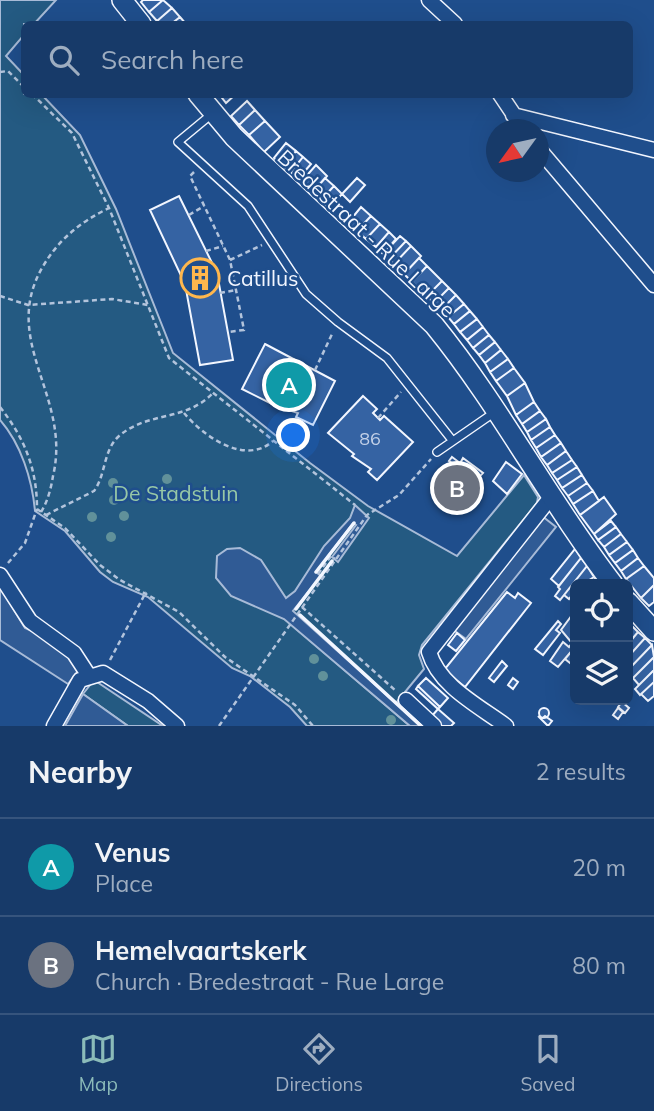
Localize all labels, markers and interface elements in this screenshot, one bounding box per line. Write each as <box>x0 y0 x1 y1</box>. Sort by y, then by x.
search box <box>21 21 633 98</box>
icon: search <box>45 41 83 79</box>
text: Search here <box>101 43 244 76</box>
north arrow <box>486 119 549 182</box>
street label: Bredestraat - Rue Large <box>273 144 461 322</box>
building icon: Catillus <box>179 257 221 299</box>
place label: Catillus <box>227 265 299 291</box>
pin: A <box>266 359 312 411</box>
your location <box>276 418 310 452</box>
house number: 86 <box>359 427 381 450</box>
pin: B <box>434 462 480 514</box>
park label: De Stadstuin <box>113 480 239 506</box>
map controls <box>570 579 633 705</box>
button: locate <box>570 579 633 642</box>
button: layers <box>570 642 633 705</box>
text: Nearby <box>28 753 132 791</box>
text: 2 results <box>536 757 626 786</box>
text: Venus <box>95 836 171 869</box>
text: A <box>42 853 60 882</box>
text: 20 m <box>572 853 626 882</box>
text: Place <box>95 869 153 898</box>
text: Hemelvaartskerk <box>95 934 307 967</box>
text: B <box>43 951 59 980</box>
text: 80 m <box>572 951 626 980</box>
text: Church · Bredestraat - Rue Large <box>95 967 444 996</box>
tab: Map <box>79 1030 118 1096</box>
tab: Directions <box>275 1030 363 1096</box>
tab: Saved <box>520 1030 575 1096</box>

